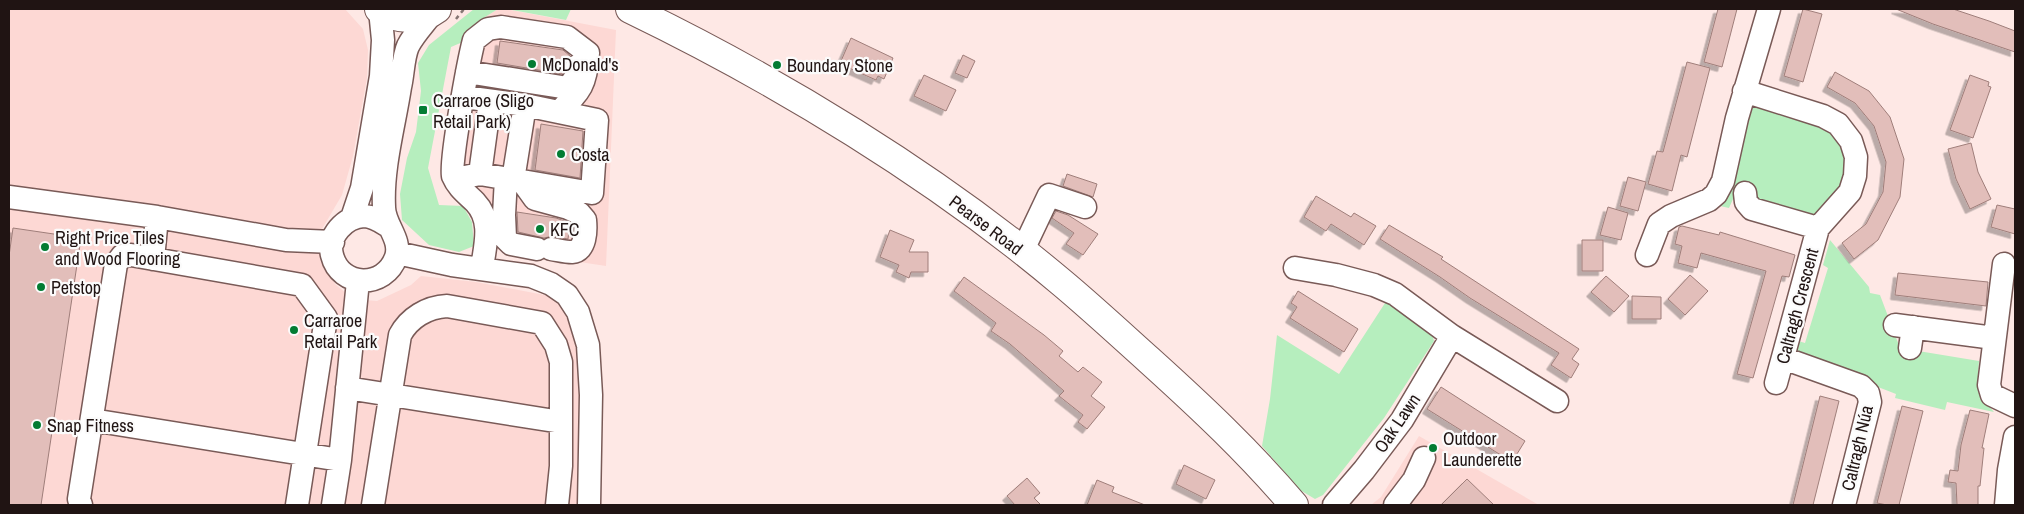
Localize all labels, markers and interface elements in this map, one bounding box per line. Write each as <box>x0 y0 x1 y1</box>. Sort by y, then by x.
place label: McDonald's <box>542 52 619 77</box>
place label: Boundary Stone <box>787 53 893 78</box>
marker: McDonald's <box>526 58 538 70</box>
marker: Boundary Stone <box>771 59 783 71</box>
place label: Carraroe (Sligo Retail Park) <box>433 88 534 134</box>
marker: Carraroe (Sligo Retail Park) <box>417 104 429 116</box>
place label: Costa <box>571 142 610 167</box>
marker: Costa <box>555 148 567 160</box>
street label: Pearse Road <box>944 189 1028 261</box>
place label: KFC <box>550 217 580 242</box>
marker: KFC <box>534 223 546 235</box>
place label: Right Price Tiles and Wood Flooring <box>55 225 181 271</box>
marker: Right Price Tiles and Wood Flooring <box>39 241 51 253</box>
street label: Caltragh Crescent <box>1770 245 1824 367</box>
place label: Petstop <box>51 275 101 300</box>
marker: Petstop <box>35 281 47 293</box>
place label: Carraroe Retail Park <box>304 308 378 354</box>
marker: Carraroe Retail Park <box>288 324 300 336</box>
street label: Oak Lawn <box>1368 388 1426 458</box>
street label: Caltragh Núa <box>1835 403 1879 493</box>
place label: Snap Fitness <box>47 413 134 438</box>
marker: Snap Fitness <box>31 419 43 431</box>
place label: Outdoor Launderette <box>1443 426 1522 472</box>
marker: Outdoor Launderette <box>1427 442 1439 454</box>

